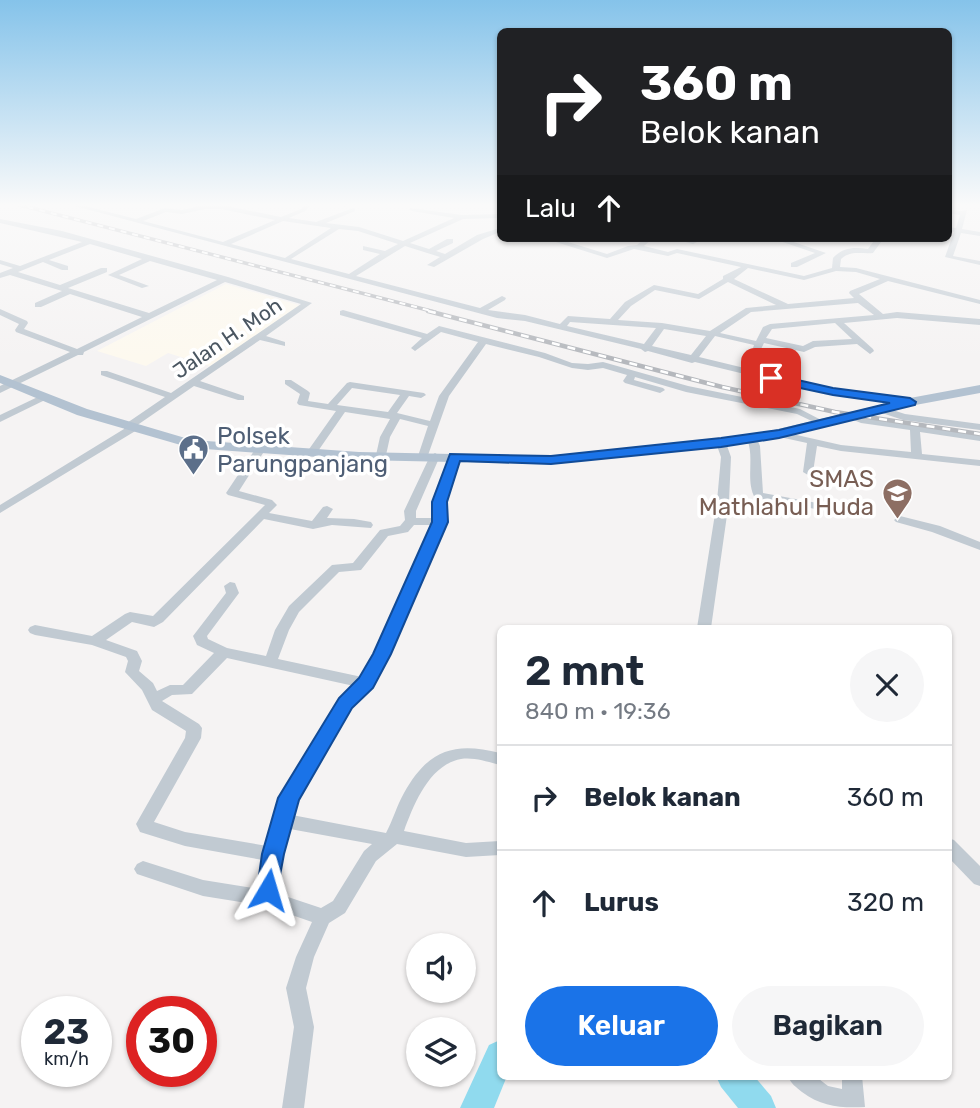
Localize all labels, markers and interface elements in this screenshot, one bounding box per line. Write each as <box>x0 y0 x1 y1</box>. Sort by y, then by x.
text: 360 m <box>640 54 793 112</box>
icon: right <box>525 56 616 147</box>
text: Belok kanan <box>640 113 820 151</box>
icon: ahead <box>590 189 628 227</box>
text: Lalu <box>525 193 576 224</box>
street label: Jalan H. Moh <box>168 292 286 384</box>
pin <box>741 348 801 408</box>
icon: arrive <box>752 359 790 397</box>
place label: Polsek Parungpanjang <box>217 422 388 478</box>
public building icon: Polsek Parungpanjang <box>177 433 211 477</box>
place label: SMAS Mathlahul Huda <box>699 465 874 521</box>
school or university icon: SMAS Mathlahul Huda <box>880 476 914 520</box>
text: 2 mnt <box>525 646 644 696</box>
button: close <box>850 648 924 722</box>
text: 840 m · 19:36 <box>525 697 671 725</box>
icon: right <box>525 779 563 817</box>
text: Belok kanan <box>584 782 741 813</box>
text: 360 m <box>847 782 924 813</box>
position arrow <box>231 853 305 927</box>
icon: ahead <box>525 884 563 922</box>
text: Lurus <box>584 887 659 918</box>
text: 320 m <box>847 887 924 918</box>
map controls <box>406 933 476 1087</box>
button: sound <box>406 933 476 1003</box>
button: Keluar <box>525 986 718 1066</box>
button: Bagikan <box>732 986 924 1066</box>
speed limit sign: 30 <box>126 996 217 1087</box>
text: 23 <box>44 1011 89 1053</box>
button: layers <box>406 1017 476 1087</box>
text: km/h <box>44 1048 89 1070</box>

